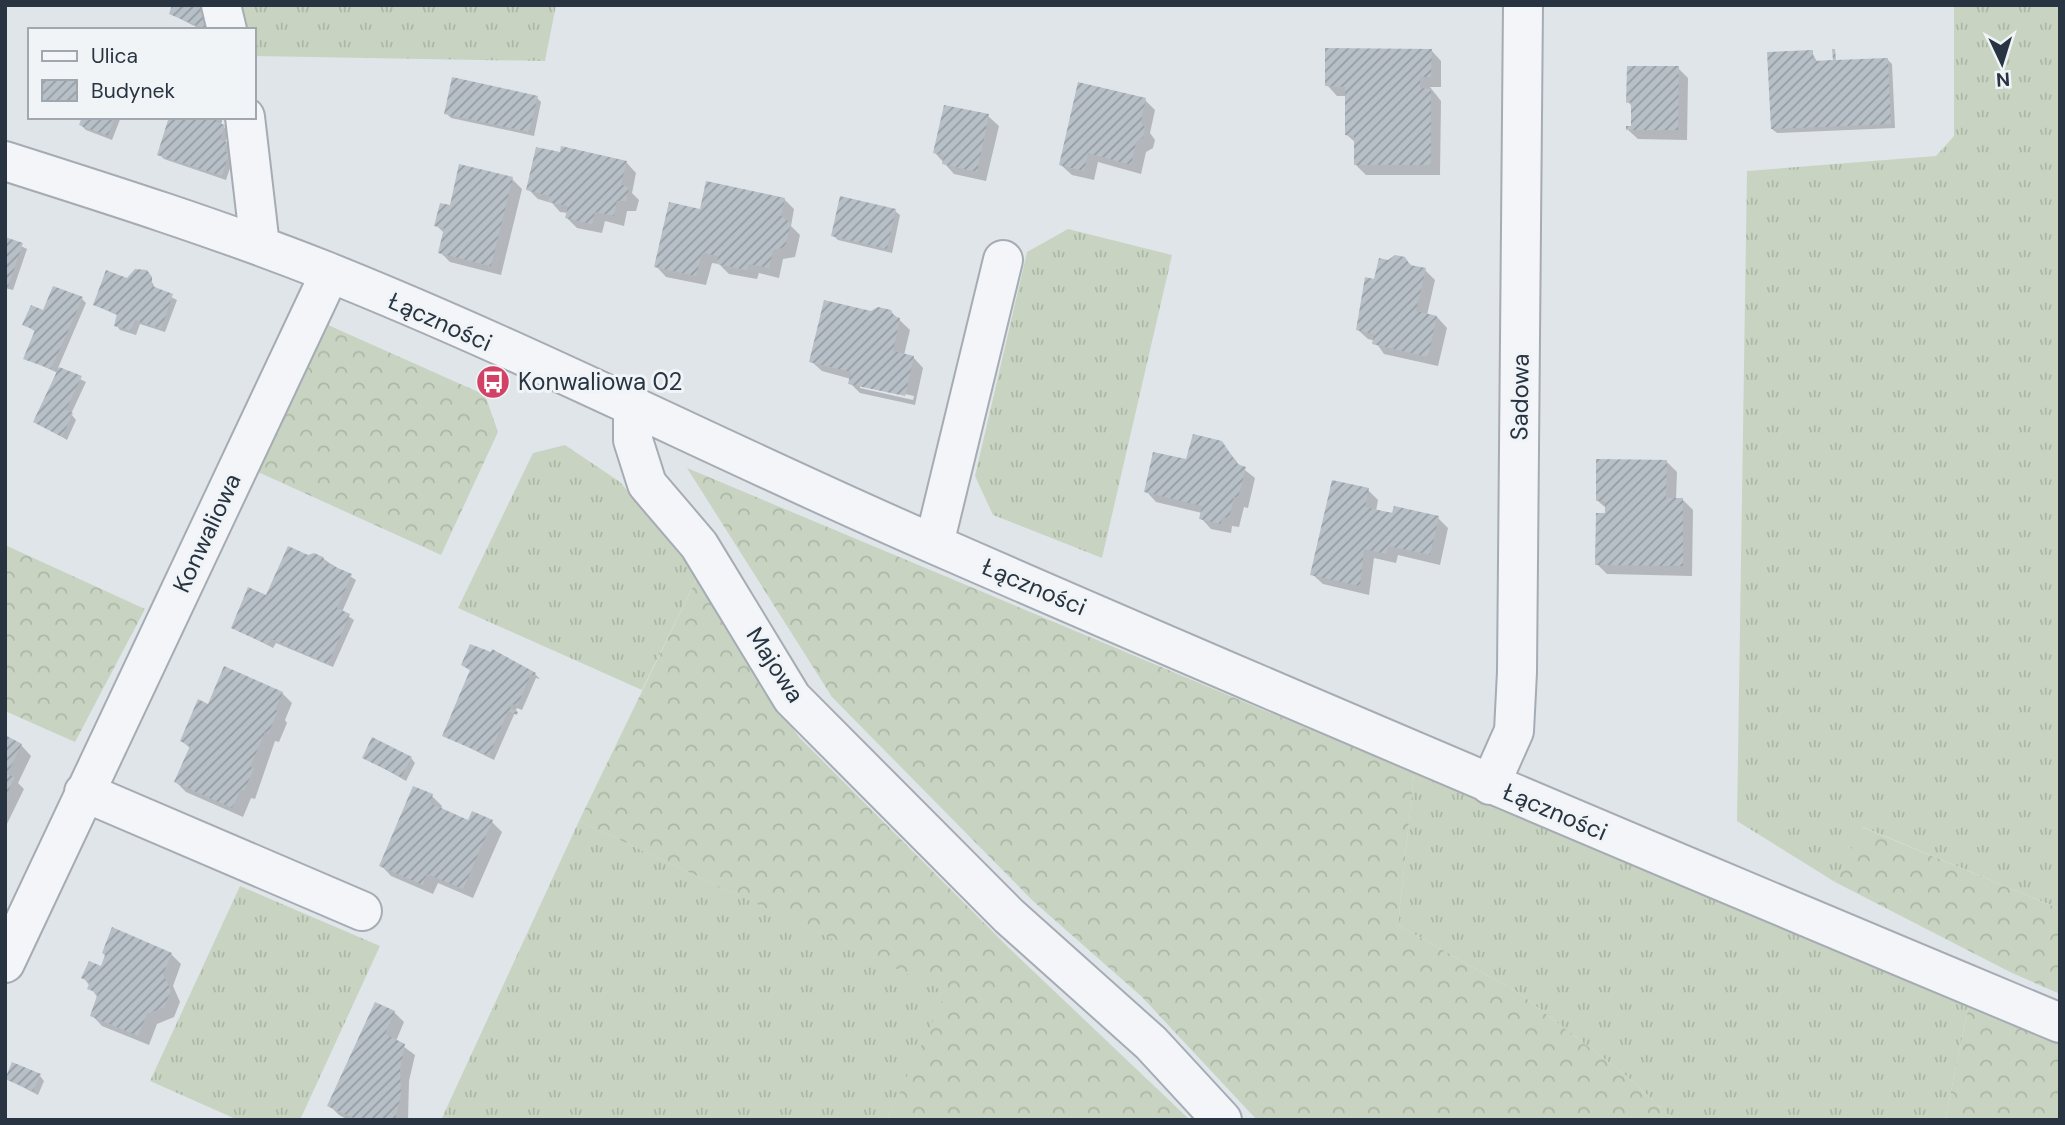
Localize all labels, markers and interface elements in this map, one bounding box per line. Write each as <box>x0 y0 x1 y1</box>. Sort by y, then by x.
legend <box>28 28 256 119</box>
north arrow <box>1967 28 2037 98</box>
text: Ulica <box>91 42 138 70</box>
text: N <box>1995 67 2011 92</box>
text: Budynek <box>91 77 176 105</box>
street label: Łączności <box>383 285 497 358</box>
street label: Sadowa <box>1503 353 1536 441</box>
bus stop icon: Konwaliowa 02 <box>474 363 512 401</box>
place label: Konwaliowa 02 <box>518 366 682 397</box>
street label: Konwaliowa <box>165 468 248 597</box>
street label: Łączności <box>977 551 1091 622</box>
street label: Majowa <box>740 621 811 708</box>
street label: Łączności <box>1498 776 1612 847</box>

